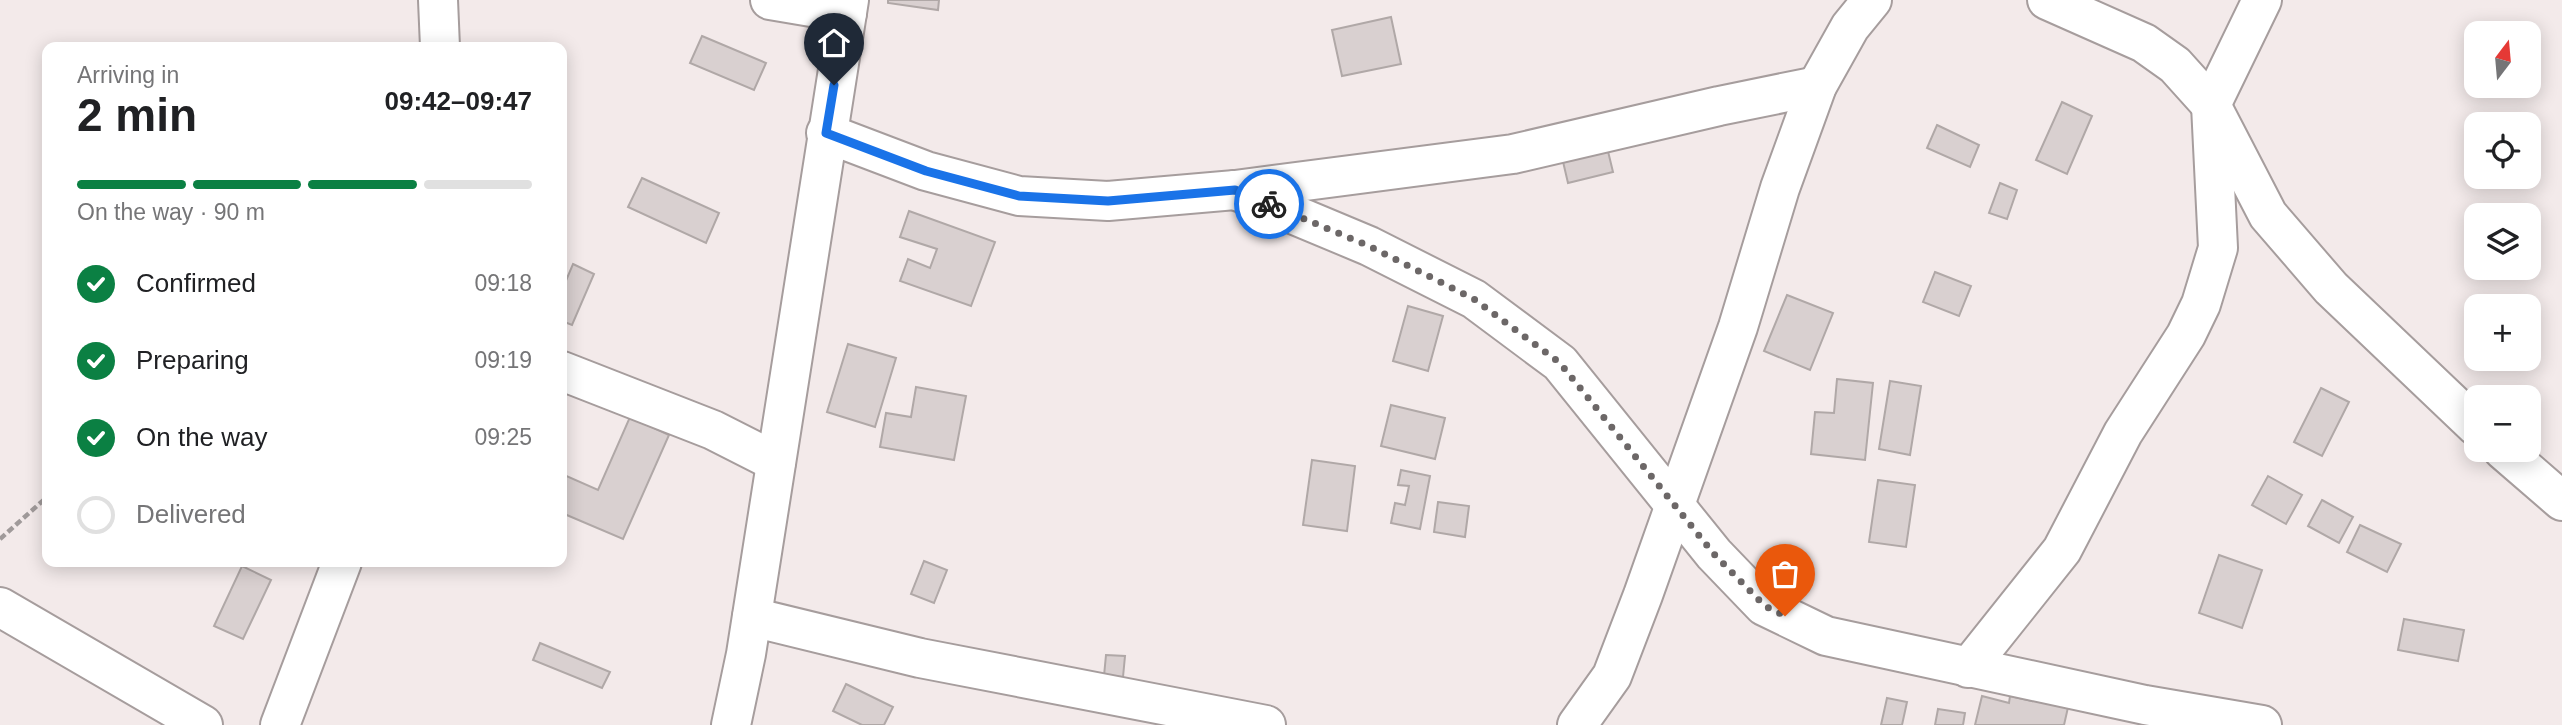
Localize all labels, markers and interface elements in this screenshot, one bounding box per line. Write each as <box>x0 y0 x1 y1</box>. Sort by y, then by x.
pin <box>804 13 864 85</box>
north arrow <box>2464 21 2541 98</box>
map controls <box>2464 21 2541 462</box>
icon: home <box>815 24 853 62</box>
text: Arriving in <box>77 62 179 88</box>
text: 09:42–09:47 <box>385 86 532 116</box>
text: 2 min <box>77 89 197 141</box>
button: locate <box>2464 112 2541 189</box>
courier <box>1234 169 1304 239</box>
icon: bike <box>1250 185 1288 223</box>
text: On the way · 90 m <box>77 199 265 225</box>
button: layers <box>2464 203 2541 280</box>
icon: check <box>77 265 115 303</box>
text: Confirmed <box>136 268 256 298</box>
text: 09:18 <box>474 270 532 296</box>
button: + <box>2464 294 2541 371</box>
icon: check <box>77 342 115 380</box>
text: Preparing <box>136 345 249 375</box>
text: 09:19 <box>474 347 532 373</box>
button: − <box>2464 385 2541 462</box>
icon: check <box>77 419 115 457</box>
text: On the way <box>136 422 268 452</box>
text: 09:25 <box>474 424 532 450</box>
text: Delivered <box>136 499 246 529</box>
pin <box>1755 544 1815 616</box>
icon: bag <box>1766 555 1804 593</box>

